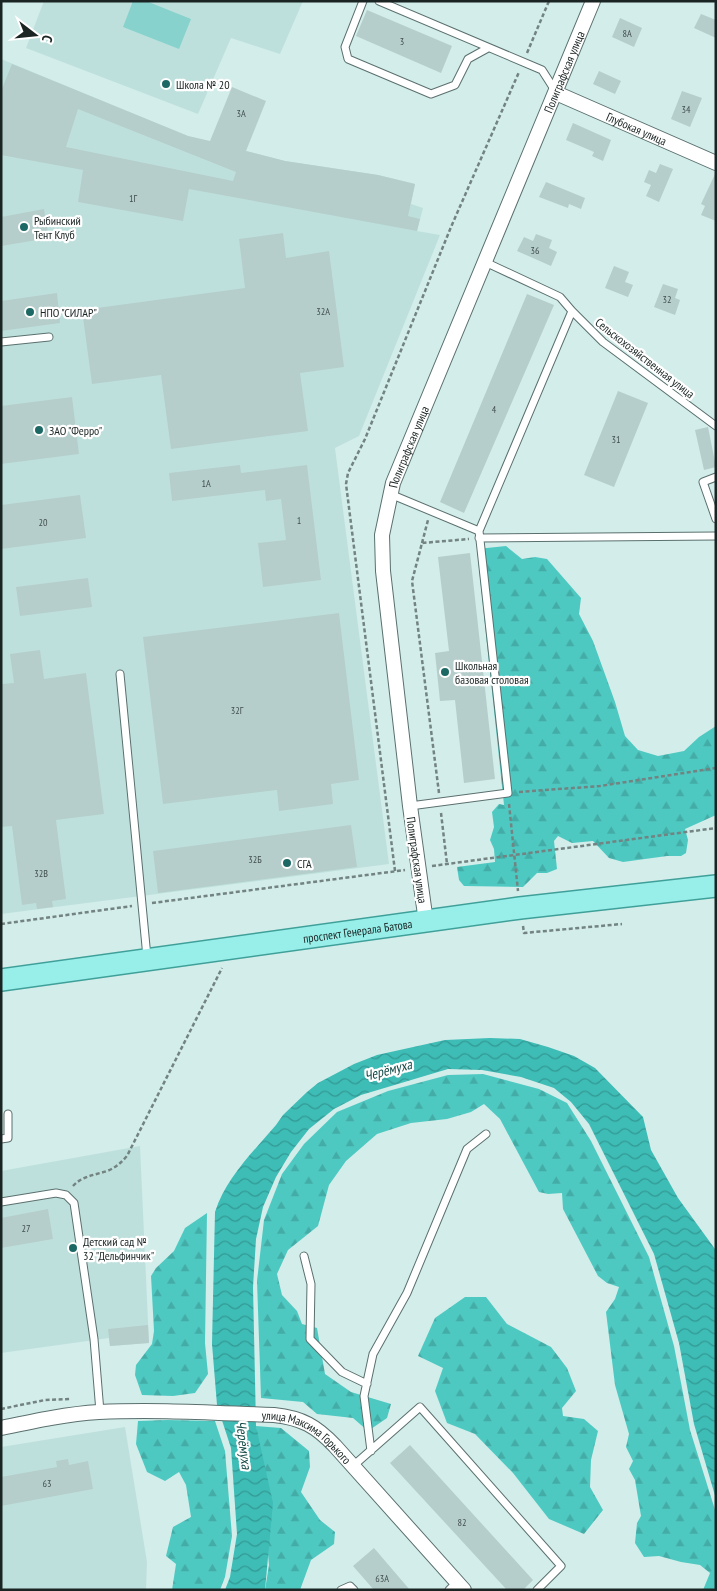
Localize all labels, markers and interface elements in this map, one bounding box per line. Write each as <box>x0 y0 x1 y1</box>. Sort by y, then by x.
north arrow <box>10 10 60 60</box>
house number: 8А <box>622 27 632 40</box>
street label: Полиграфская улица <box>540 28 587 115</box>
text: С <box>38 33 57 45</box>
house number: 3 <box>400 35 404 48</box>
place label: Школа № 20 <box>176 77 230 92</box>
marker: Школа № 20 <box>160 78 172 90</box>
house number: 34 <box>682 103 691 116</box>
house number: 3А <box>236 107 246 120</box>
street label: Глубокая улица <box>604 109 669 148</box>
house number: 1Г <box>129 192 137 205</box>
place label: Рыбинский Тент Клуб <box>34 213 81 242</box>
marker: Рыбинский Тент Клуб <box>18 221 30 233</box>
house number: 36 <box>531 244 540 257</box>
house number: 32 <box>663 293 672 306</box>
place label: НПО "СИЛАР" <box>40 305 97 320</box>
house number: 32А <box>316 305 330 318</box>
marker: НПО "СИЛАР" <box>24 306 36 318</box>
street label: Сельскохозяйственная улица <box>592 315 698 402</box>
street label: Полиграфская улица <box>385 403 432 489</box>
house number: 4 <box>492 403 497 416</box>
place label: ЗАО "Ферро" <box>49 423 102 438</box>
marker: ЗАО "Ферро" <box>33 424 45 436</box>
house number: 31 <box>612 433 621 446</box>
house number: 1А <box>201 477 211 490</box>
house number: 1 <box>297 514 301 527</box>
house number: 20 <box>39 516 48 529</box>
place label: Школьная базовая столовая <box>455 658 529 687</box>
marker: Школьная базовая столовая <box>439 666 451 678</box>
house number: 32Г <box>231 704 244 717</box>
street label: Полиграфская улица <box>403 816 431 904</box>
house number: 32Б <box>248 853 262 866</box>
place label: СГА <box>297 856 312 871</box>
marker: СГА <box>281 857 293 869</box>
house number: 32В <box>34 867 48 880</box>
street label: проспект Генерала Батова <box>302 916 413 946</box>
water label: Черёмуха <box>362 1055 415 1085</box>
house number: 27 <box>22 1222 31 1235</box>
place label: Детский сад № 32 "Дельфинчик" <box>83 1234 154 1263</box>
marker: Детский сад № 32 "Дельфинчик" <box>67 1242 79 1254</box>
street label: улица Максима Горького <box>261 1407 355 1467</box>
water label: Черёмуха <box>232 1420 256 1472</box>
house number: 63 <box>43 1477 52 1490</box>
house number: 82 <box>458 1516 467 1529</box>
house number: 63А <box>375 1572 389 1585</box>

